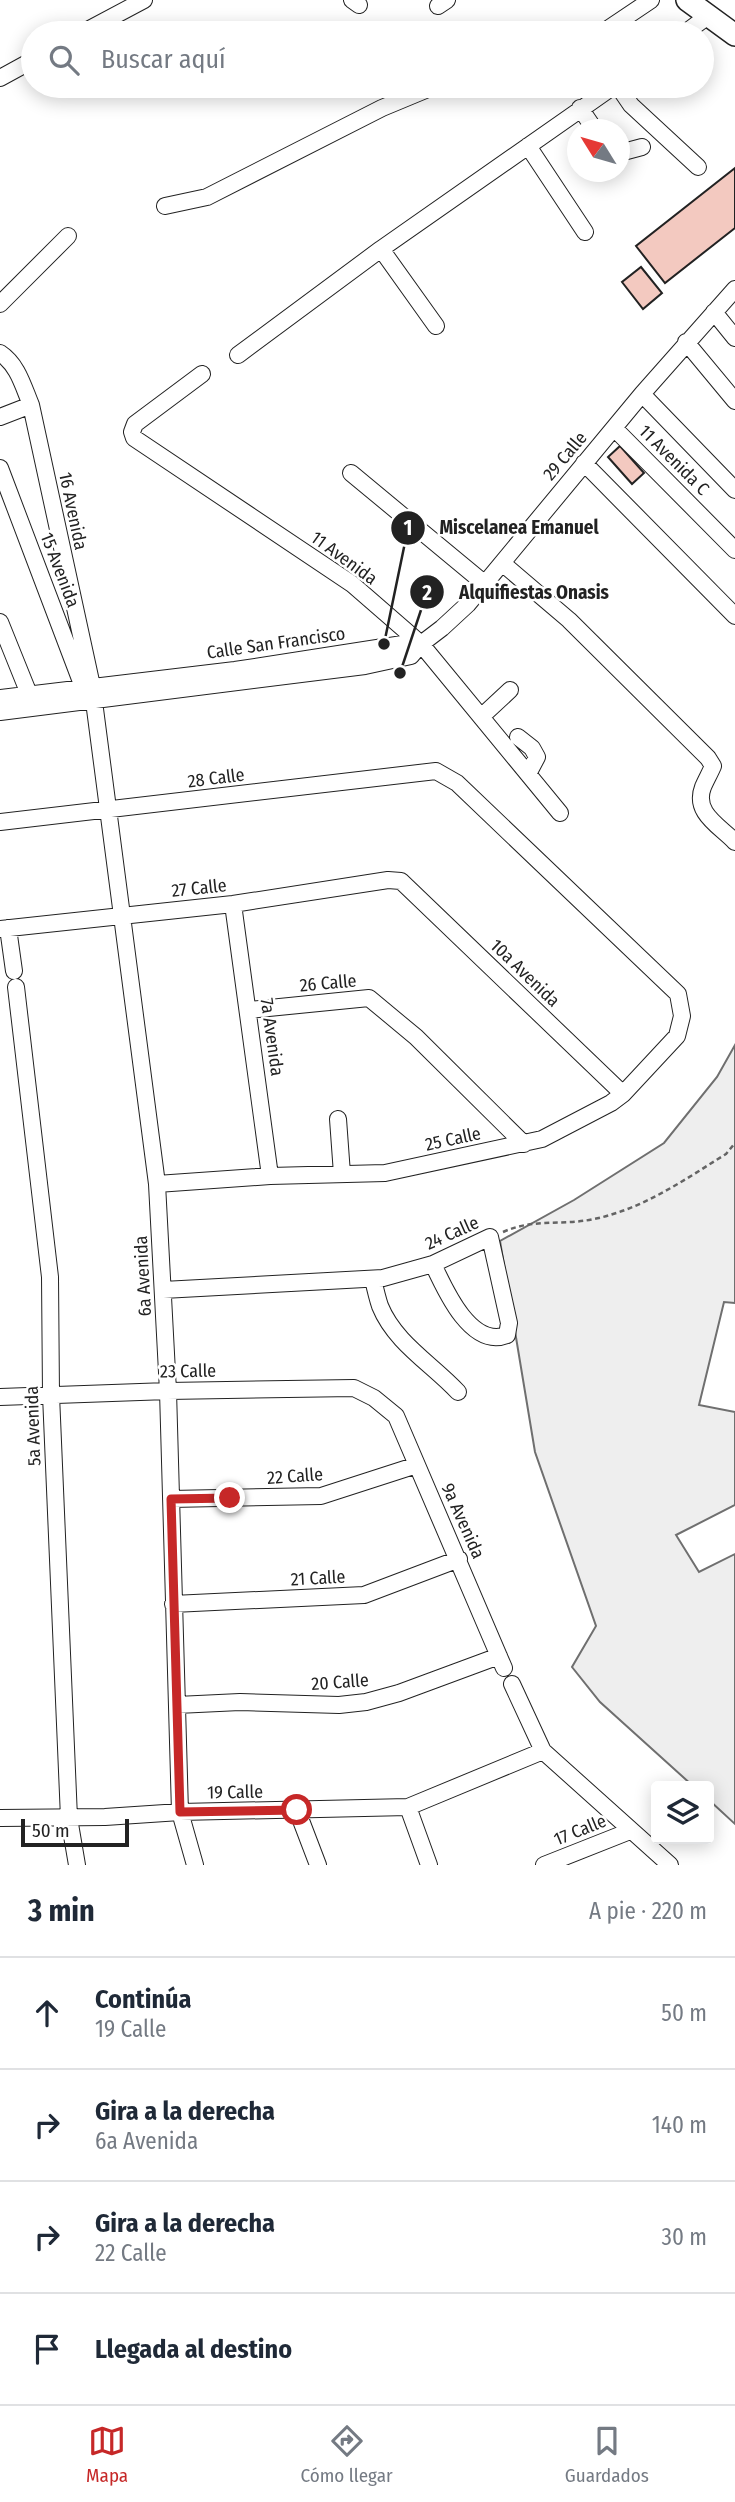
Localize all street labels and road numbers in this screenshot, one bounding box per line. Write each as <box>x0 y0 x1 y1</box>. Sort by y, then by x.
street label: 11 Avenida C <box>634 420 714 500</box>
street label: 29 Calle <box>538 427 592 485</box>
street label: 16 Avenida <box>54 470 92 552</box>
street label: 11 Avenida <box>306 527 382 590</box>
street label: 15 Avenida <box>36 530 84 611</box>
street label: Calle San Francisco <box>205 622 347 664</box>
street label: 28 Calle <box>186 764 246 792</box>
street label: 27 Calle <box>170 874 228 902</box>
street label: 10a Avenida <box>486 934 565 1012</box>
street label: 26 Calle <box>299 970 357 996</box>
street label: 7a Avenida <box>256 997 288 1078</box>
street label: 25 Calle <box>423 1122 483 1156</box>
street label: 24 Calle <box>422 1211 482 1255</box>
street label: 6a Avenida <box>130 1235 156 1317</box>
street label: 23 Calle <box>160 1360 216 1382</box>
street label: 5a Avenida <box>21 1385 45 1466</box>
street label: 22 Calle <box>266 1463 324 1489</box>
street label: 9a Avenida <box>437 1480 489 1562</box>
street label: 21 Calle <box>290 1566 346 1590</box>
street label: 20 Calle <box>311 1669 370 1695</box>
street label: 19 Calle <box>207 1781 263 1803</box>
street label: 17 Calle <box>551 1810 609 1850</box>

